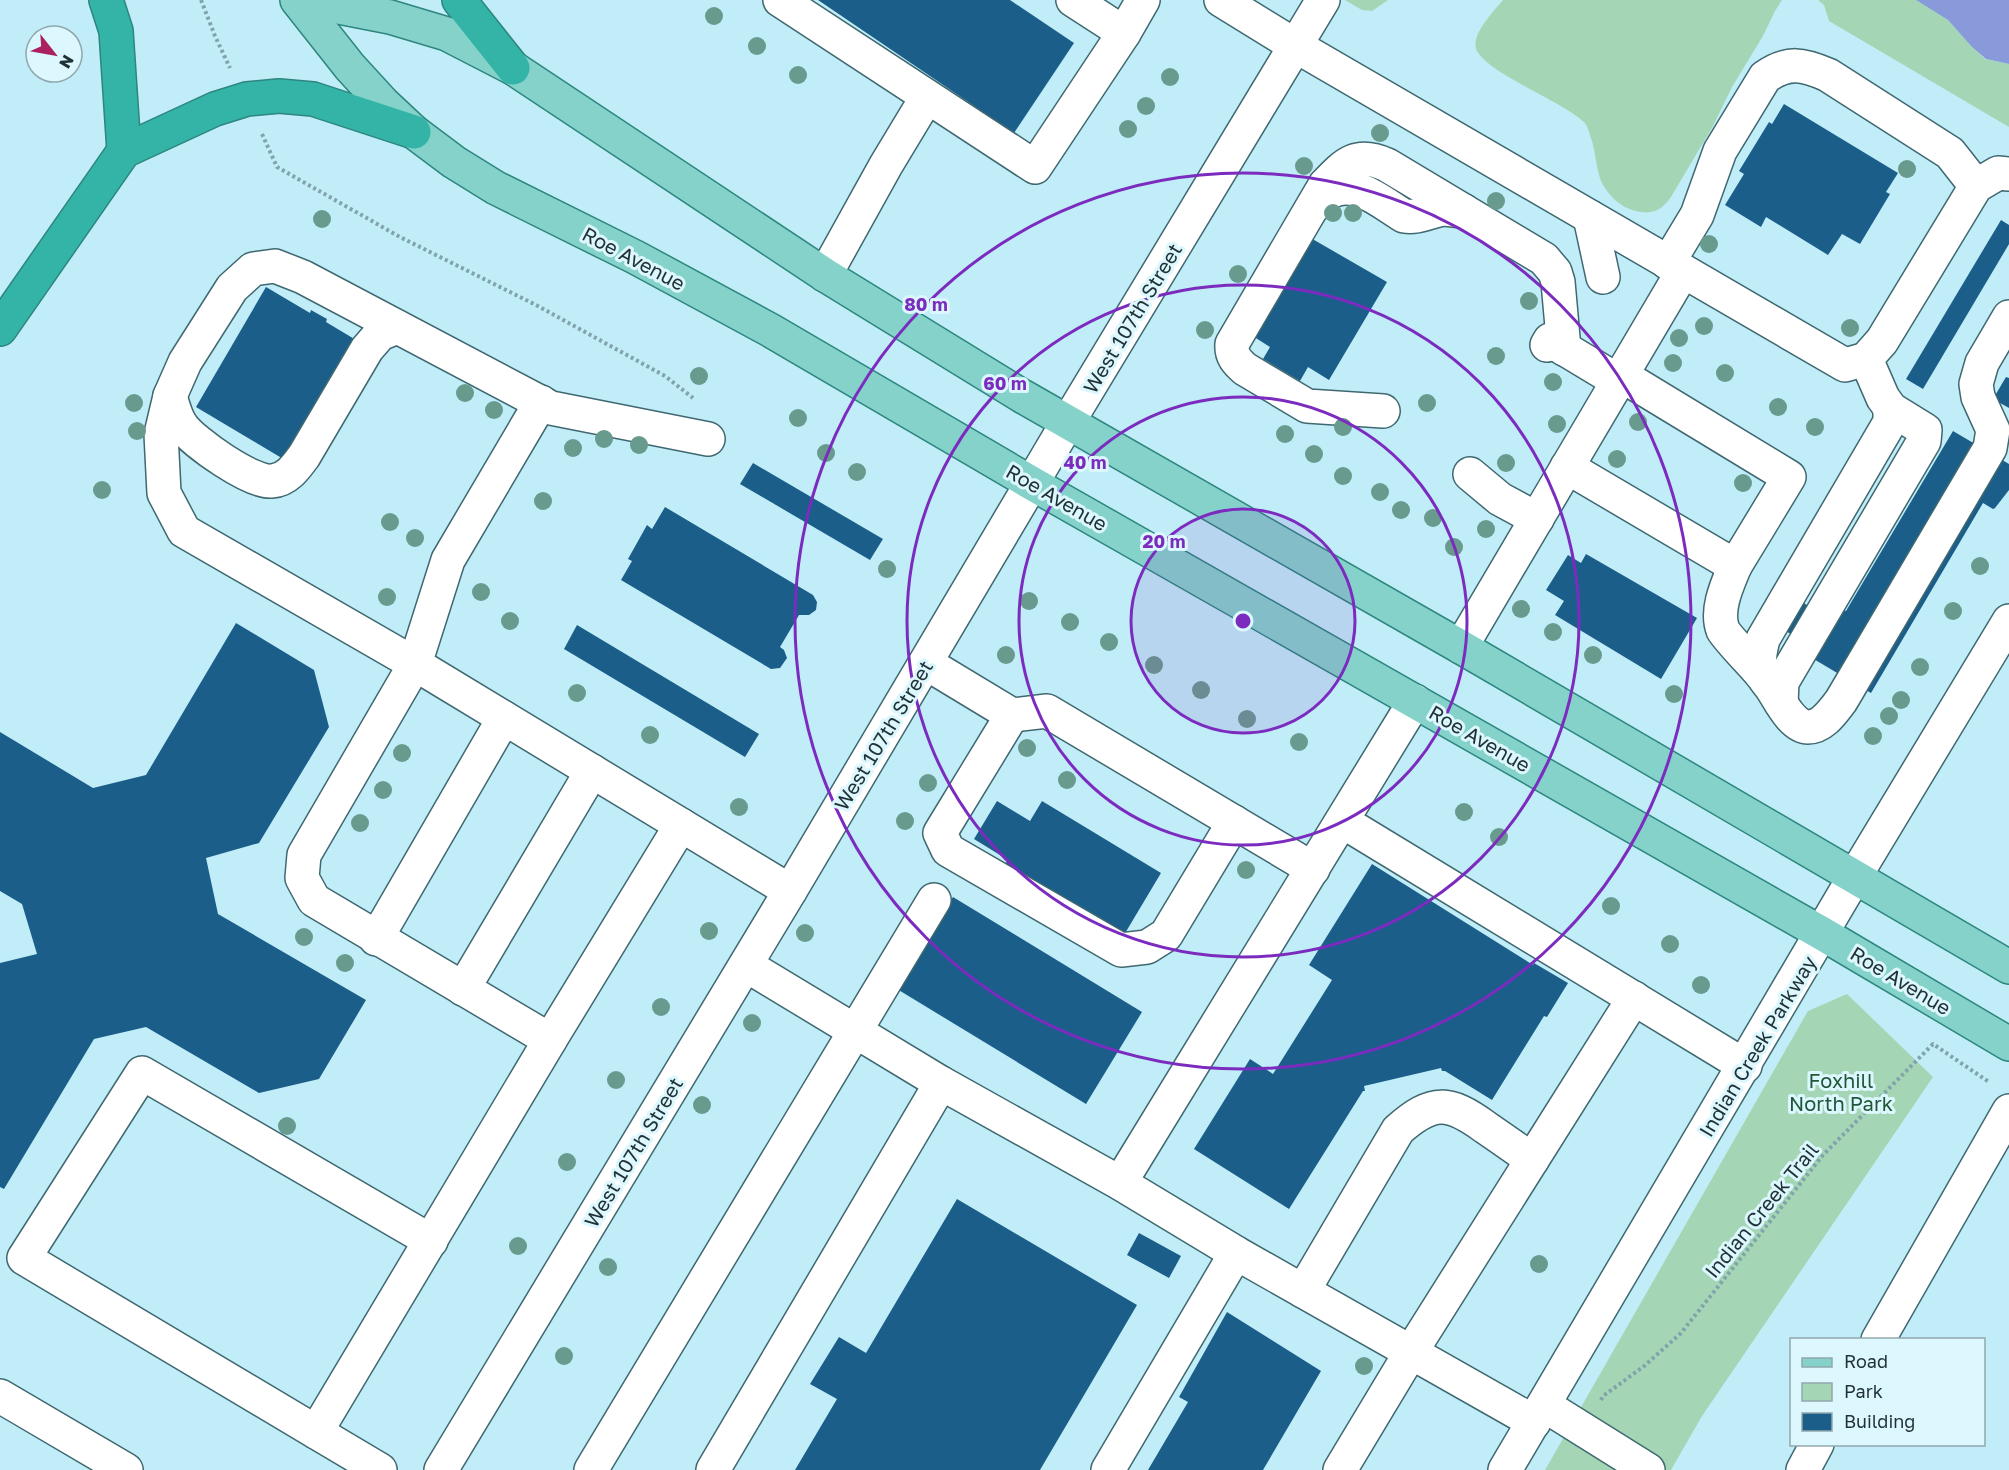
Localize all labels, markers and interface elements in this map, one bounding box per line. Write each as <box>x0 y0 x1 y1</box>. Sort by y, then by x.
north arrow <box>24 24 84 84</box>
text: N <box>55 51 79 72</box>
street label: Roe Avenue <box>579 221 689 295</box>
street label: West 107th Street <box>1078 239 1186 397</box>
text: 80 m <box>904 293 948 315</box>
text: 60 m <box>983 372 1027 394</box>
text: 40 m <box>1063 451 1107 473</box>
street label: Roe Avenue <box>1002 458 1112 536</box>
text: 20 m <box>1143 530 1185 552</box>
centre of rings <box>1233 611 1253 631</box>
street label: West 107th Street <box>829 656 937 814</box>
street label: Roe Avenue <box>1425 699 1535 777</box>
street label: Roe Avenue <box>1847 941 1955 1019</box>
street label: Indian Creek Parkway <box>1693 951 1821 1141</box>
park label: Foxhill North Park <box>1789 1068 1893 1115</box>
street label: West 107th Street <box>579 1073 687 1231</box>
street label: Indian Creek Trail <box>1699 1138 1823 1282</box>
legend <box>1790 1338 1985 1446</box>
text: Road <box>1844 1350 1888 1372</box>
text: Park <box>1844 1380 1883 1402</box>
text: Building <box>1844 1410 1915 1432</box>

